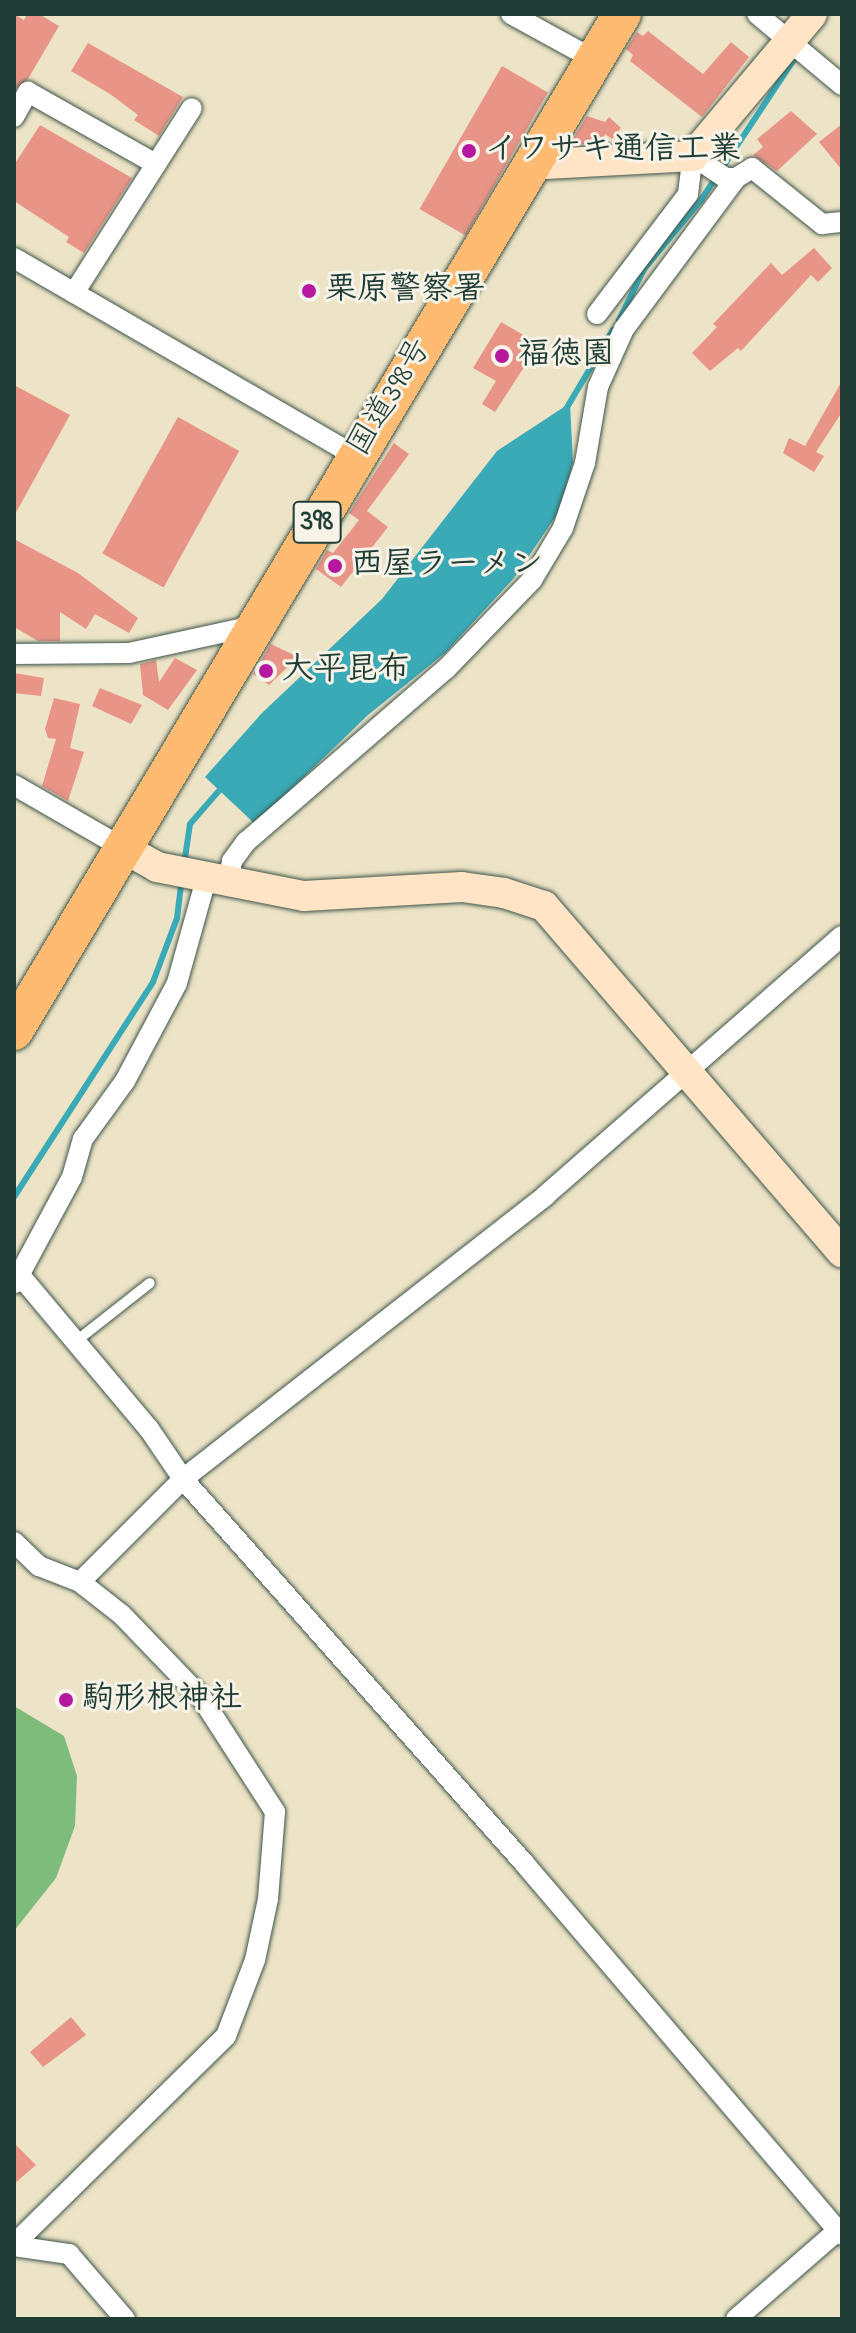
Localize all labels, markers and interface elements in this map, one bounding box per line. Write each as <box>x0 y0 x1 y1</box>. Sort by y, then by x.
place label: イワサキ通信工業 <box>485 132 741 170</box>
marker: イワサキ通信工業 <box>460 142 478 160</box>
place label: 栗原警察署 <box>325 272 485 310</box>
marker: 栗原警察署 <box>300 282 318 300</box>
street label: 国道398号 <box>341 332 441 464</box>
place label: 福徳園 <box>518 337 614 375</box>
marker: 福徳園 <box>493 347 511 365</box>
road number: 398 <box>291 496 343 548</box>
place label: 西屋ラーメン <box>351 547 543 585</box>
marker: 西屋ラーメン <box>326 557 344 575</box>
place label: 大平昆布 <box>282 652 410 690</box>
marker: 大平昆布 <box>257 662 275 680</box>
place label: 駒形根神社 <box>82 1681 242 1719</box>
marker: 駒形根神社 <box>57 1691 75 1709</box>

